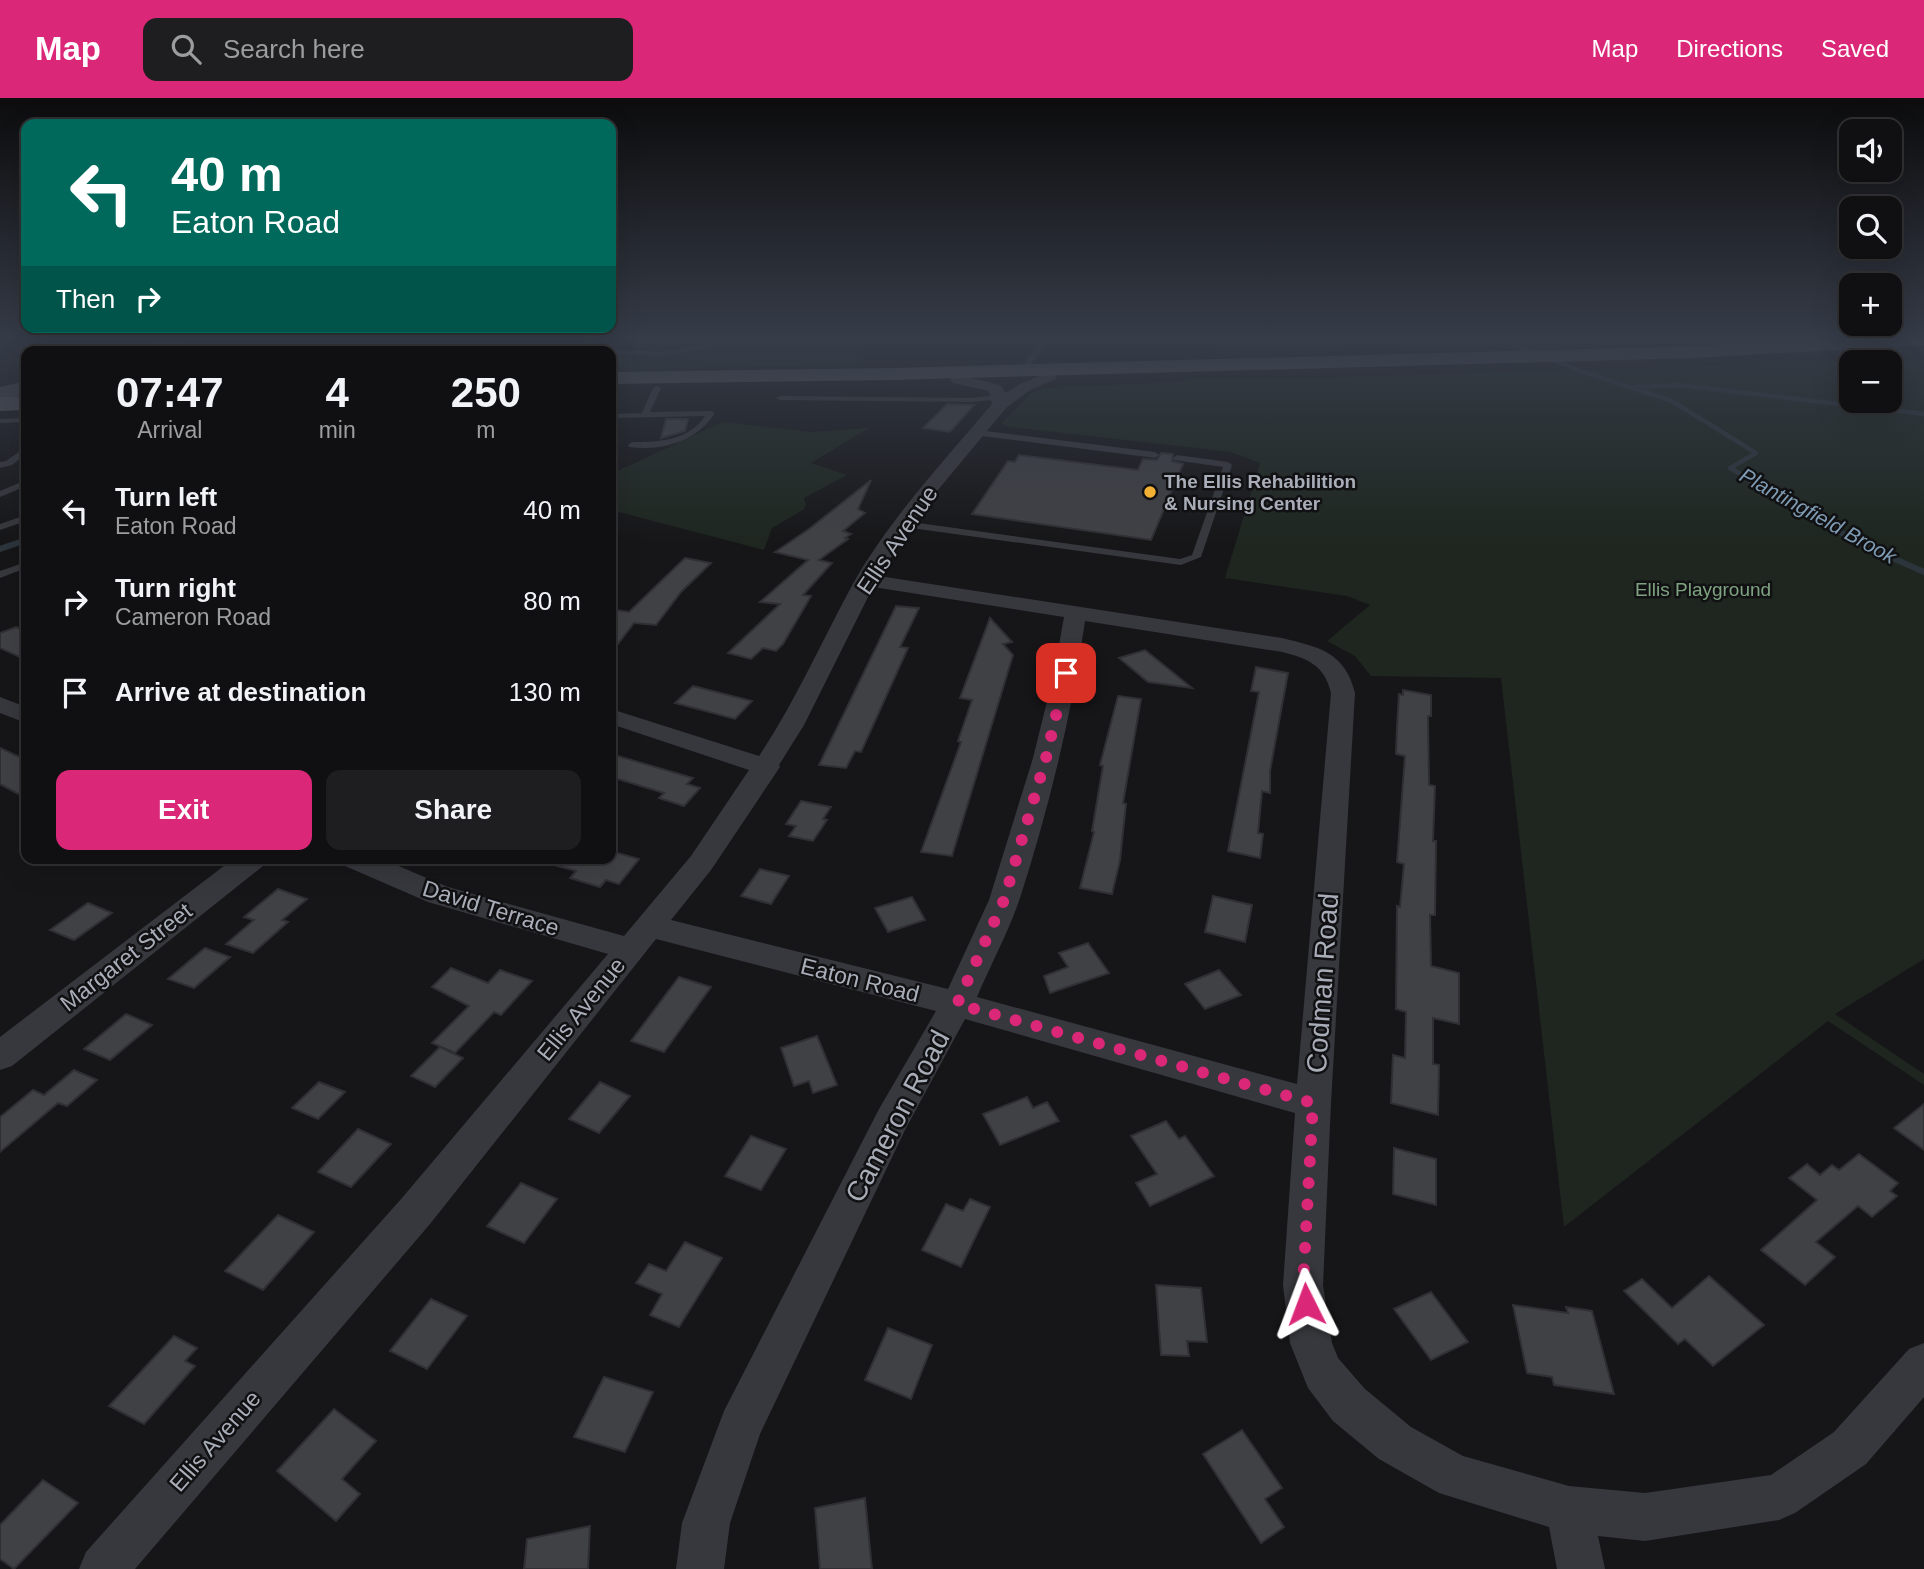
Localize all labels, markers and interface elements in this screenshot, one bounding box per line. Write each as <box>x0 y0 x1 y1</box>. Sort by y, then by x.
search box <box>143 18 633 81</box>
text: Map <box>35 30 101 67</box>
icon: search <box>167 30 205 68</box>
text: Search here <box>223 34 365 64</box>
text: Map <box>1592 35 1638 62</box>
text: Directions <box>1676 35 1783 62</box>
text: Saved <box>1821 35 1889 62</box>
map controls <box>1839 119 1902 413</box>
button: sound <box>1839 119 1902 182</box>
icon: left <box>56 147 147 238</box>
text: 40 m <box>171 147 283 201</box>
button: search <box>1839 196 1902 259</box>
text: Eaton Road <box>171 204 340 240</box>
button: + <box>1839 273 1902 336</box>
icon: right <box>129 280 167 318</box>
text: Then <box>56 284 115 314</box>
button: − <box>1839 350 1902 413</box>
text: 07:47 <box>116 369 224 416</box>
text: 4 <box>325 369 349 416</box>
text: 250 <box>451 369 521 416</box>
text: Arrival <box>137 417 202 443</box>
text: min <box>319 417 356 443</box>
text: m <box>476 417 495 443</box>
water label: Plantingfield Brook <box>1736 463 1902 569</box>
place label: The Ellis Rehabilition & Nursing Center <box>1164 471 1356 514</box>
street label: Ellis Avenue <box>851 481 943 599</box>
text: Turn left <box>115 482 217 512</box>
marker: The Ellis Rehabilition & Nursing Center <box>1142 484 1158 500</box>
icon: left <box>56 492 94 530</box>
text: 40 m <box>523 495 581 525</box>
text: Eaton Road <box>115 513 236 539</box>
text: Turn right <box>115 573 236 603</box>
park label: Ellis Playground <box>1635 579 1771 600</box>
icon: right <box>56 583 94 621</box>
text: 80 m <box>523 586 581 616</box>
text: Cameron Road <box>115 604 271 630</box>
pin <box>1036 643 1096 703</box>
icon: arrive <box>1047 654 1085 692</box>
icon: arrive <box>56 674 94 712</box>
text: Arrive at destination <box>115 677 366 707</box>
text: 130 m <box>509 677 581 707</box>
button: Exit <box>56 770 312 850</box>
button: Share <box>326 770 581 850</box>
street label: David Terrace <box>420 875 562 941</box>
street label: Codman Road <box>1301 892 1344 1074</box>
street label: Margaret Street <box>55 897 197 1016</box>
street label: Ellis Avenue <box>532 952 630 1066</box>
street label: Eaton Road <box>798 953 922 1007</box>
street label: Cameron Road <box>839 1025 956 1207</box>
position arrow <box>1269 1267 1343 1341</box>
street label: Ellis Avenue <box>164 1385 266 1497</box>

